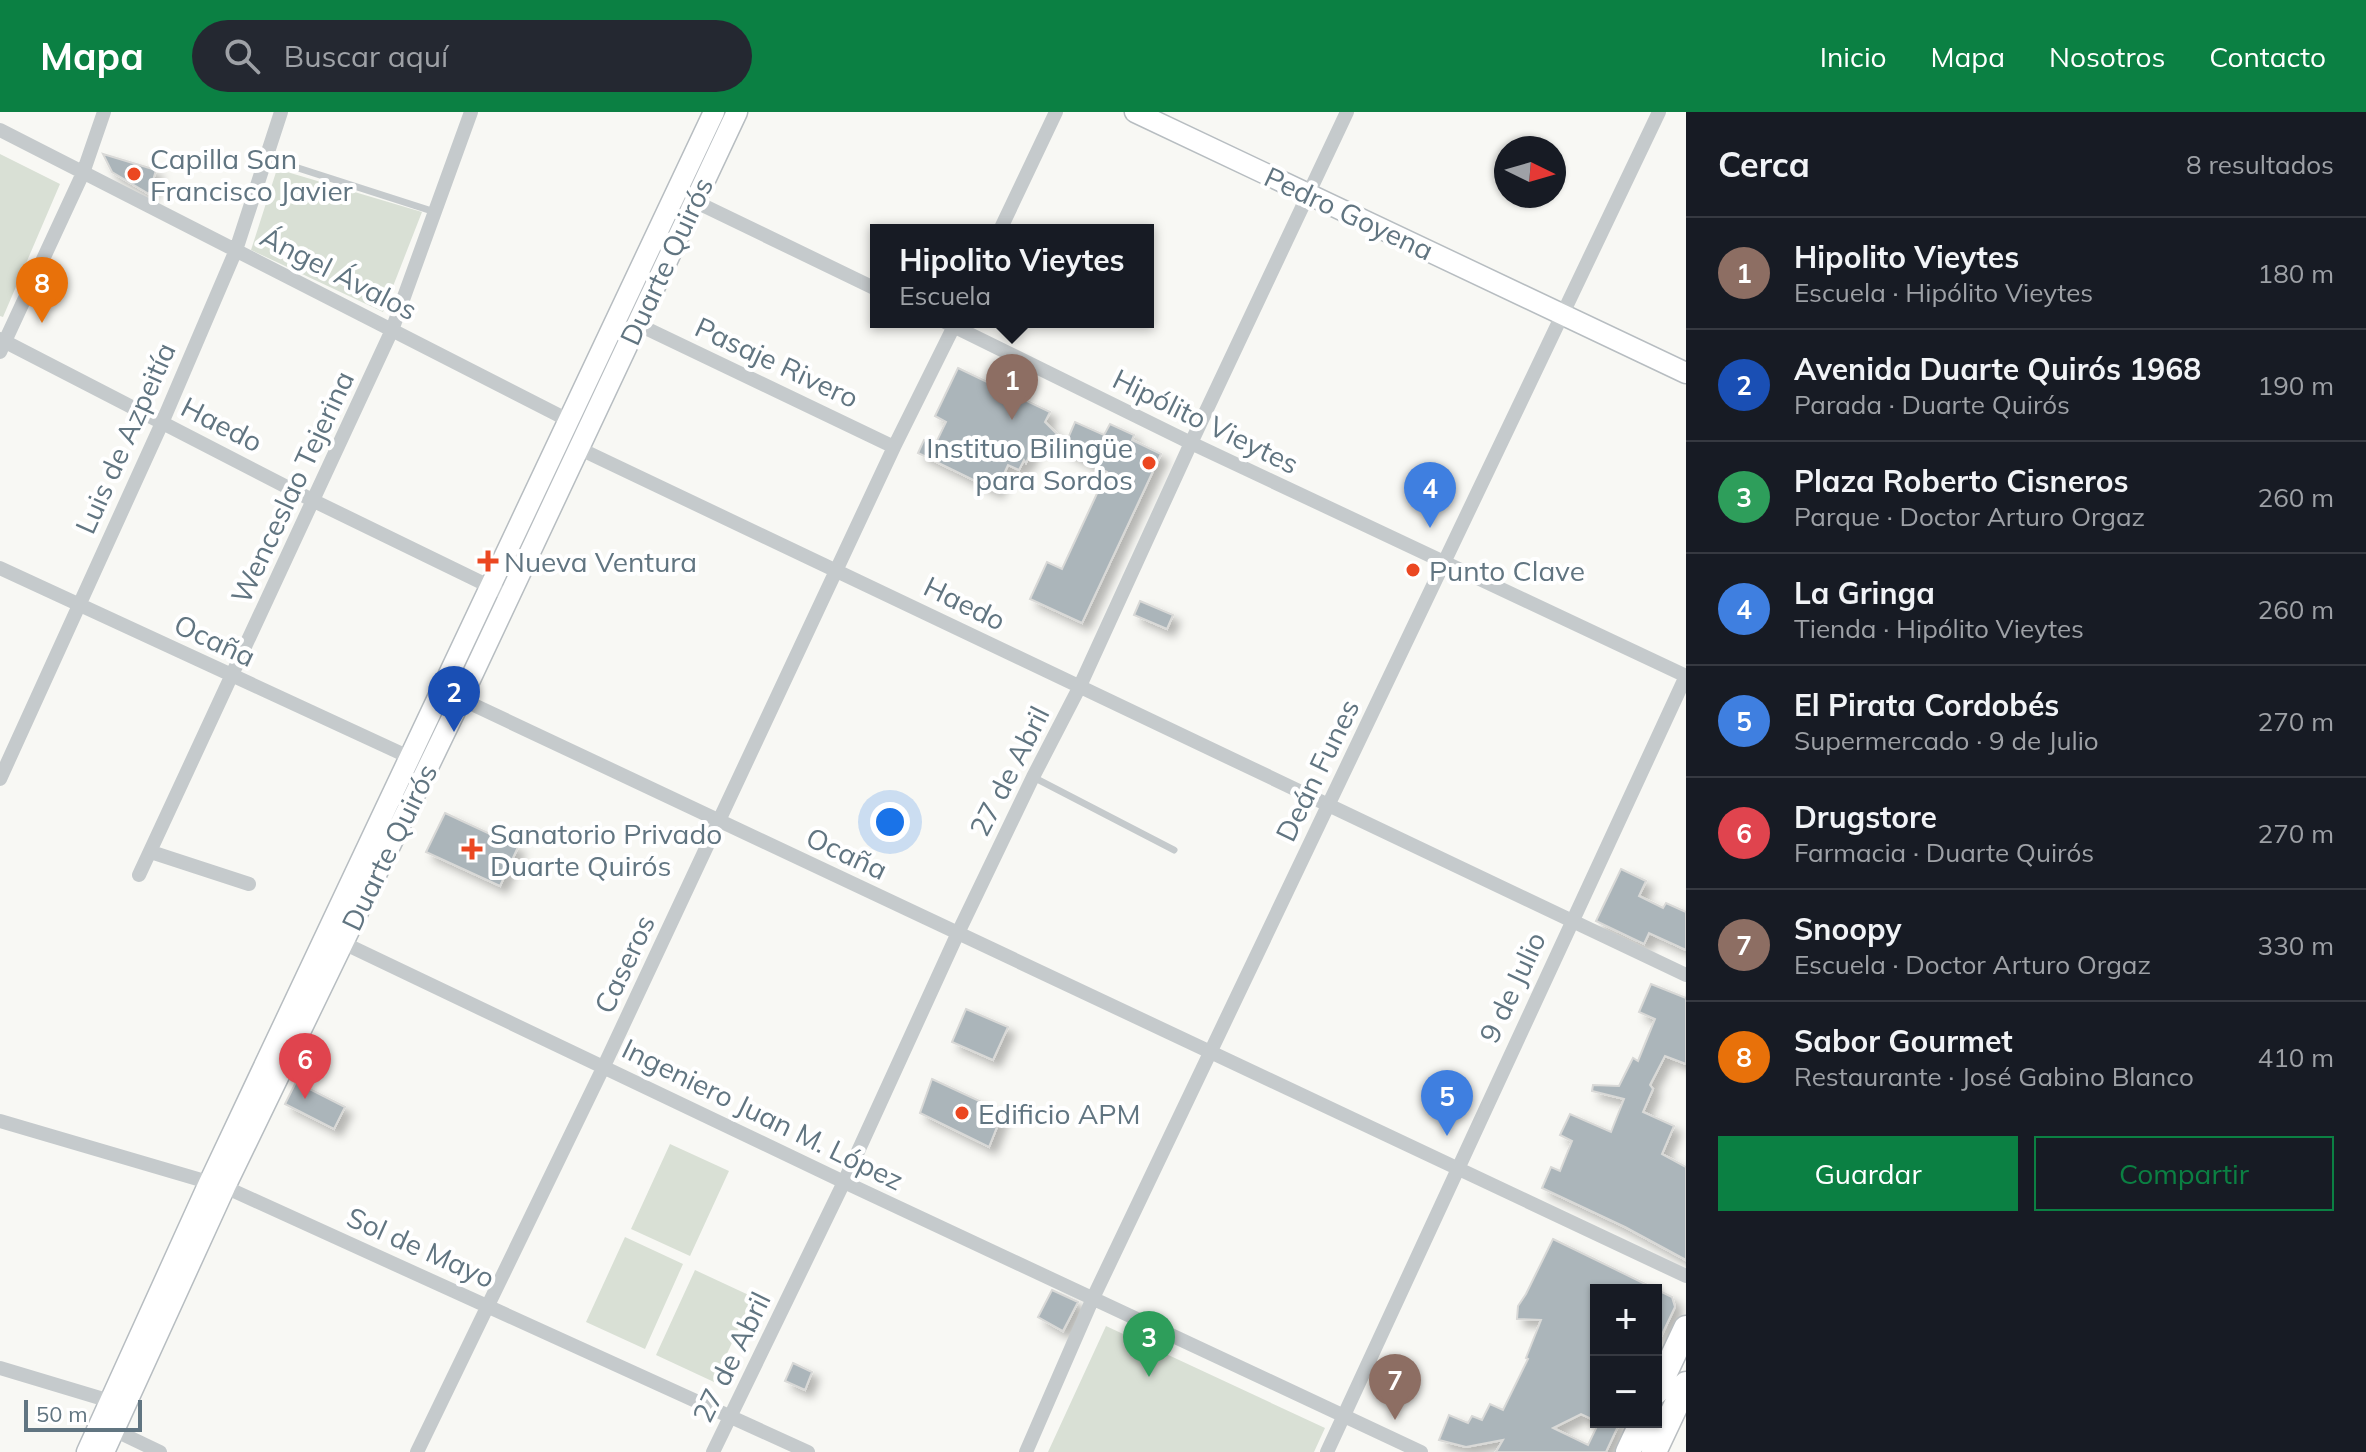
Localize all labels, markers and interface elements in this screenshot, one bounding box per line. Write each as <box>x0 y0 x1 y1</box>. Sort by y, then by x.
search box <box>192 20 752 92</box>
text: Mapa <box>40 32 144 80</box>
icon: search <box>220 34 264 78</box>
text: Buscar aquí <box>284 37 448 75</box>
text: Inicio <box>1820 39 1887 74</box>
text: Mapa <box>1931 39 2005 74</box>
text: Nosotros <box>2049 39 2165 74</box>
text: Contacto <box>2209 39 2326 74</box>
north arrow <box>1494 136 1566 208</box>
place label: Capilla San Francisco Javier <box>150 141 354 208</box>
text: Cerca <box>1718 143 1810 186</box>
text: 8 resultados <box>2186 148 2334 181</box>
street label: Pedro Goyena <box>1259 159 1439 267</box>
marker: Capilla San Francisco Javier <box>125 165 143 183</box>
street label: Duarte Quirós <box>612 171 720 351</box>
street label: Ángel Ávalos <box>255 219 423 327</box>
popup <box>870 224 1154 328</box>
text: Hipolito Vieytes <box>1794 238 2019 276</box>
text: Hipolito Vieytes <box>899 241 1125 279</box>
pin: 8 <box>16 257 68 323</box>
text: 1 <box>1736 257 1752 290</box>
text: 180 m <box>2258 257 2334 290</box>
text: Escuela · Hipólito Vieytes <box>1794 276 2093 309</box>
text: Escuela <box>899 279 991 312</box>
street label: Pasaje Rivero <box>690 309 864 415</box>
street label: Luis de Azpeitía <box>67 337 183 539</box>
text: Avenida Duarte Quirós 1968 <box>1794 350 2201 388</box>
pin: 1 <box>986 354 1038 420</box>
street label: Hipólito Vieytes <box>1107 361 1305 481</box>
street label: Wenceslao Tejerina <box>223 365 361 609</box>
text: 2 <box>1736 369 1752 402</box>
text: 190 m <box>2258 369 2334 402</box>
text: Parada · Duarte Quirós <box>1794 388 2070 421</box>
street label: Haedo <box>176 389 268 459</box>
place label: Instituo Bilingüe para Sordos <box>926 430 1133 497</box>
marker: Instituo Bilingüe para Sordos <box>1140 454 1158 472</box>
pin: 4 <box>1404 462 1456 528</box>
text: Plaza Roberto Cisneros <box>1794 462 2128 500</box>
text: 3 <box>1736 481 1752 514</box>
text: 260 m <box>2258 481 2334 514</box>
text: Parque · Doctor Arturo Orgaz <box>1794 500 2145 533</box>
place label: Nueva Ventura <box>504 544 697 579</box>
marker: Nueva Ventura <box>479 552 497 570</box>
place label: Punto Clave <box>1429 553 1585 588</box>
marker: Punto Clave <box>1404 561 1422 579</box>
street label: Haedo <box>919 568 1011 638</box>
text: La Gringa <box>1794 574 1935 612</box>
text: 4 <box>1736 593 1752 626</box>
text: 260 m <box>2258 593 2334 626</box>
street label: Ocaña <box>169 606 261 674</box>
text: Tienda · Hipólito Vieytes <box>1794 612 2084 645</box>
pin: 2 <box>428 666 480 732</box>
text: El Pirata Cordobés <box>1794 686 2059 724</box>
street label: Deán Funes <box>1268 693 1366 847</box>
street label: 27 de Abril <box>961 700 1057 842</box>
text: 5 <box>1736 705 1752 738</box>
text: 270 m <box>2258 705 2334 738</box>
text: Supermercado · 9 de Julio <box>1794 724 2099 757</box>
street label: Duarte Quirós <box>334 758 444 936</box>
text: Drugstore <box>1794 798 1937 836</box>
your location <box>870 802 910 842</box>
place label: Sanatorio Privado Duarte Quirós <box>490 816 722 883</box>
text: 6 <box>1736 817 1752 850</box>
text: 270 m <box>2258 817 2334 850</box>
street label: Ocaña <box>801 819 893 887</box>
text: Farmacia · Duarte Quirós <box>1794 836 2094 869</box>
marker: Sanatorio Privado Duarte Quirós <box>461 838 483 860</box>
street label: Caseros <box>586 909 662 1019</box>
text: Snoopy <box>1794 910 1902 948</box>
street label: 9 de Julio <box>1471 926 1553 1048</box>
text: 7 <box>1736 929 1752 962</box>
text: 330 m <box>2258 929 2334 962</box>
text: Escuela · Doctor Arturo Orgaz <box>1794 948 2151 981</box>
text: Sabor Gourmet <box>1794 1022 2013 1060</box>
street label: Ingeniero Juan M. López <box>617 1031 909 1197</box>
pin: 6 <box>279 1033 331 1099</box>
text: 8 <box>1736 1041 1752 1074</box>
text: 410 m <box>2258 1041 2334 1074</box>
text: Restaurante · José Gabino Blanco <box>1794 1060 2194 1093</box>
pin: 5 <box>1421 1070 1473 1136</box>
place label: Edificio APM <box>978 1096 1141 1131</box>
marker: Edificio APM <box>953 1104 971 1122</box>
button: Guardar <box>1718 1136 2018 1211</box>
button: Compartir <box>2034 1136 2334 1211</box>
street label: Sol de Mayo <box>342 1199 500 1295</box>
map controls <box>1590 1284 1662 1428</box>
button: + <box>1590 1284 1662 1356</box>
street label: 27 de Abril <box>684 1286 778 1428</box>
pin: 3 <box>1123 1311 1175 1377</box>
pin: 7 <box>1369 1354 1421 1420</box>
button: − <box>1590 1356 1662 1428</box>
scale bar <box>24 1396 142 1432</box>
text: 50 m <box>36 1400 87 1428</box>

